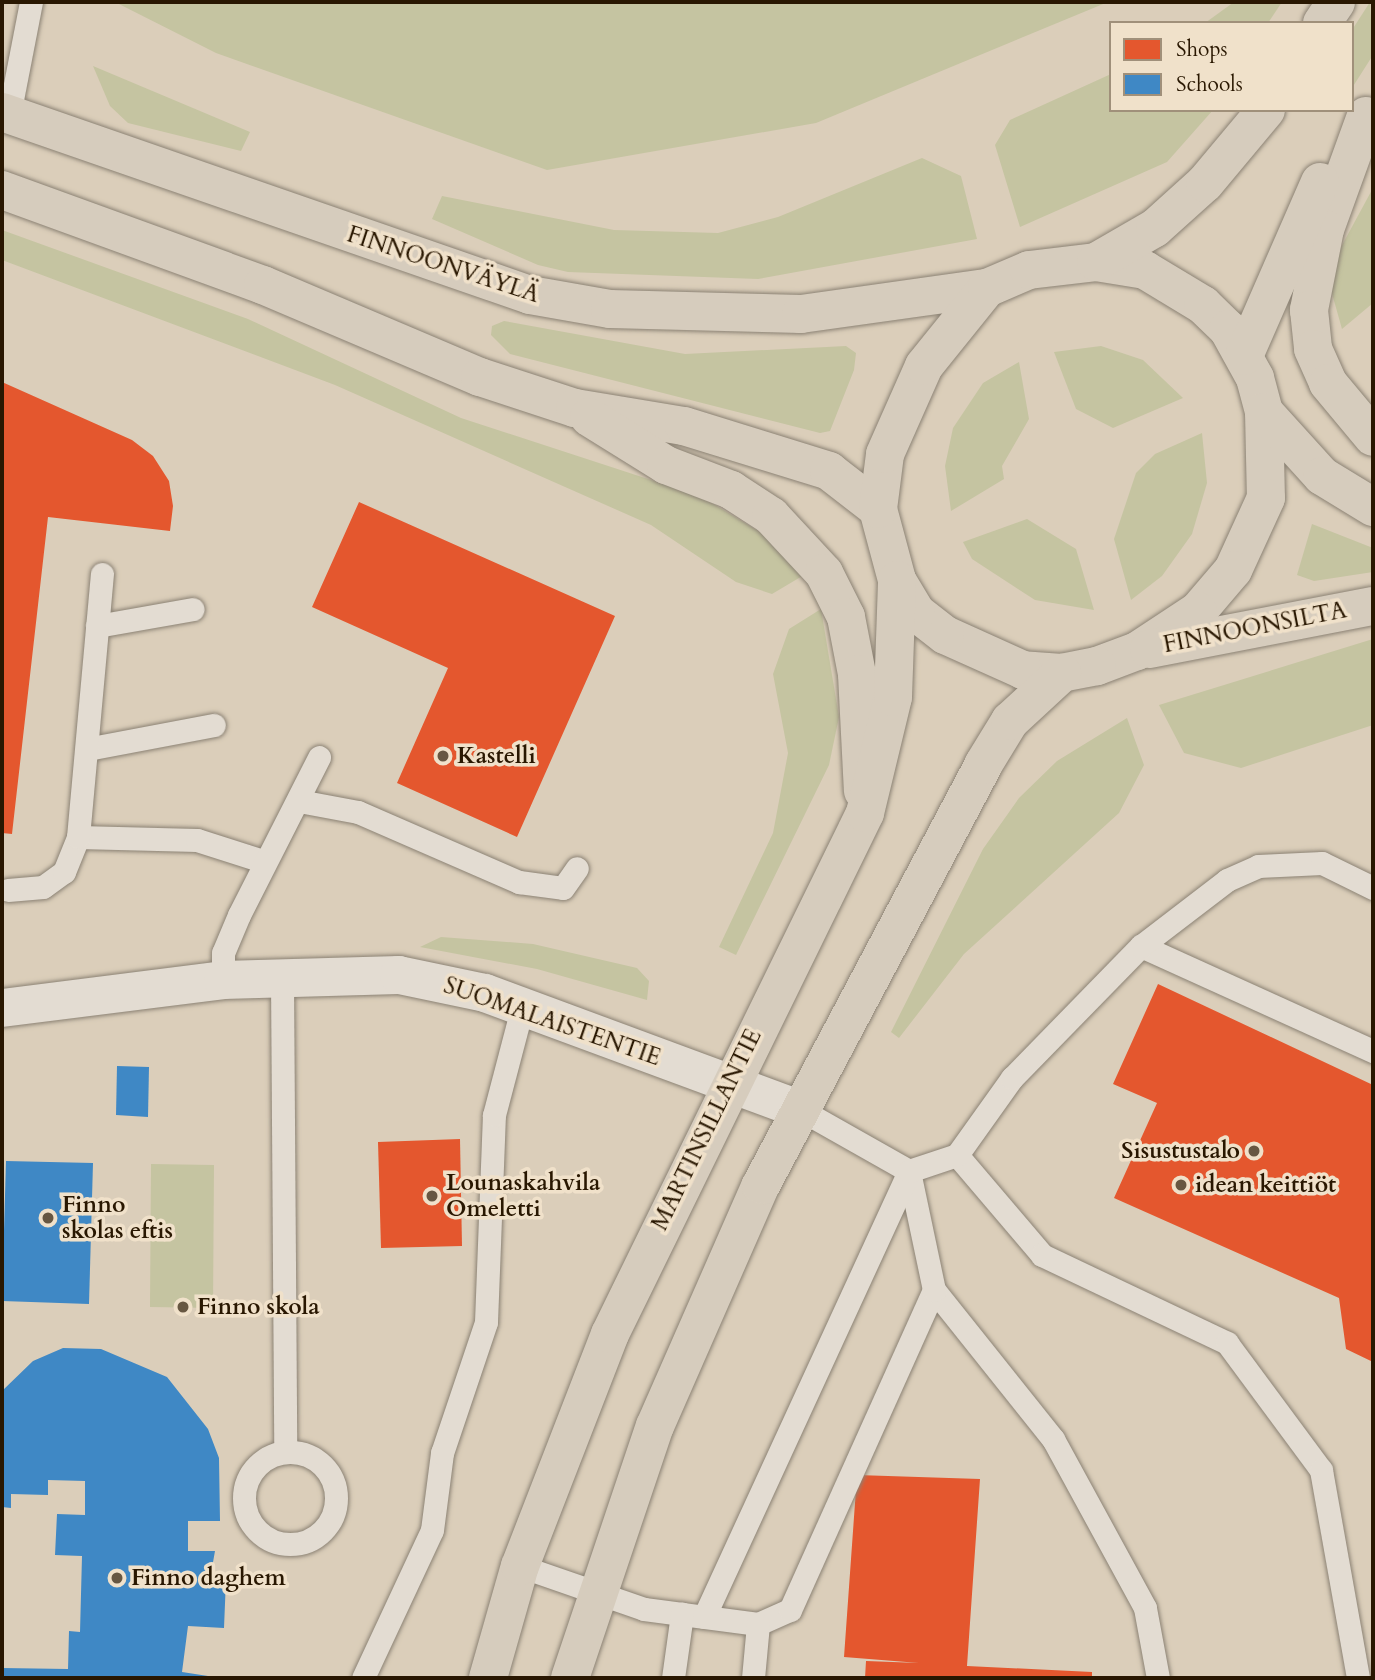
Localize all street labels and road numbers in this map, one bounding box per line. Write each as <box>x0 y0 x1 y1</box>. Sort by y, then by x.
street label: FINNOONVÄYLÄ <box>344 221 542 309</box>
street label: FINNOONSILTA <box>1161 597 1349 659</box>
street label: SUOMALAISTENTIE <box>440 972 664 1072</box>
street label: MARTINSILLANTIE <box>646 1025 768 1235</box>

